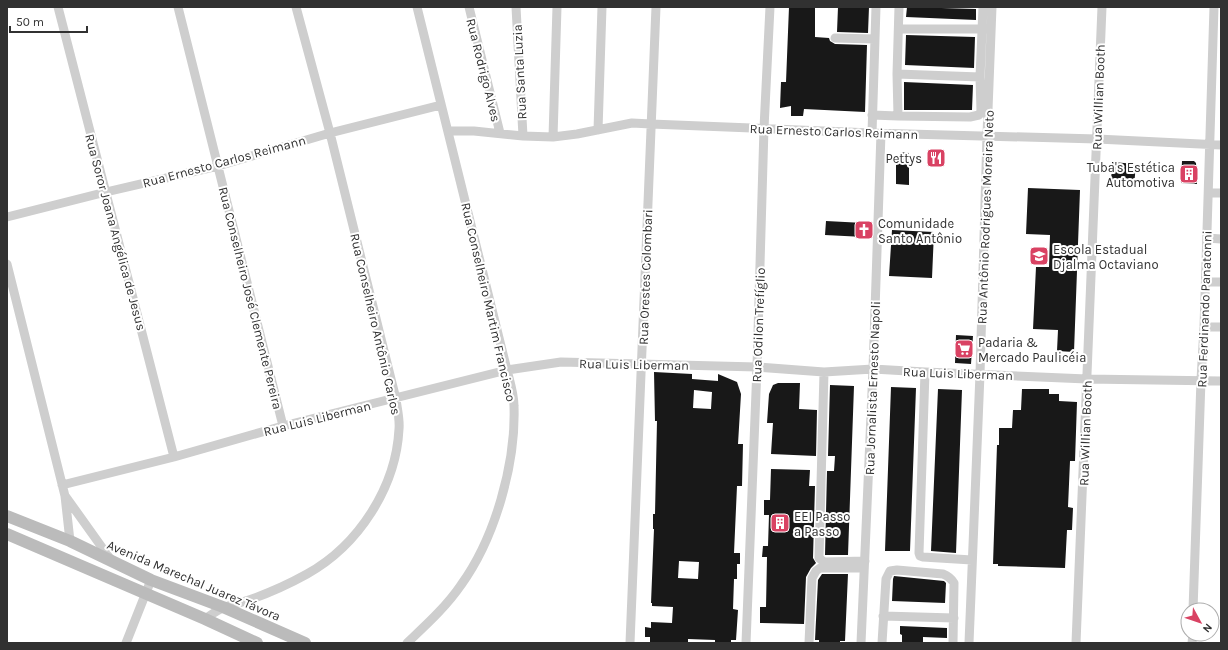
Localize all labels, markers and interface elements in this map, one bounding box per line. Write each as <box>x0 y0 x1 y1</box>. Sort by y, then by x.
scale bar <box>10 8 87 34</box>
text: 50 m <box>16 15 44 29</box>
street label: Rua Rodrigo Alves <box>463 17 504 124</box>
street label: Rua Santa Luzia <box>510 24 529 120</box>
street label: Rua Willian Booth <box>1089 44 1108 150</box>
street label: Rua Antônio Rodrigues Moreira Neto <box>974 110 997 324</box>
street label: Rua Ernesto Carlos Reimann <box>750 121 918 142</box>
street label: Rua Soror Joana Angélica de Jesus <box>82 132 149 332</box>
street label: Rua Ernesto Carlos Reimann <box>141 132 307 191</box>
restaurant icon: Pettys <box>925 147 947 169</box>
place label: Pettys <box>885 151 922 166</box>
place label: Tuba's Estética Automotiva <box>1087 160 1175 190</box>
building icon: Tuba's Estética Automotiva <box>1178 163 1200 185</box>
street label: Rua Conselheiro José Clemente Pereira <box>216 185 285 411</box>
street label: Rua Conselheiro Martim Francisco <box>458 201 519 403</box>
street label: Rua Orestes Colombari <box>636 209 655 345</box>
place label: Comunidade Santo Antônio <box>878 216 962 246</box>
church icon: Comunidade Santo Antônio <box>853 219 875 241</box>
street label: Rua Ferdinando Panatonni <box>1194 230 1215 388</box>
street label: Rua Conselheiro Antônio Carlos <box>347 232 404 417</box>
place label: Escola Estadual Djalma Octaviano <box>1053 242 1159 272</box>
school or university icon: Escola Estadual Djalma Octaviano <box>1028 245 1050 267</box>
street label: Rua Odilon Trefíglio <box>749 267 768 383</box>
street label: Rua Jornalista Ernesto Napoli <box>862 301 883 475</box>
place label: Padaria & Mercado Paulicéia <box>978 335 1086 365</box>
supermarket icon: Padaria & Mercado Paulicéia <box>953 338 975 360</box>
street label: Rua Luis Liberman <box>579 356 689 373</box>
street label: Rua Luis Liberman <box>903 364 1013 383</box>
street label: Rua Willian Booth <box>1076 380 1095 486</box>
street label: Rua Luis Liberman <box>262 398 372 439</box>
place label: EEI Passo a Passo <box>794 509 850 539</box>
building icon: EEI Passo a Passo <box>769 512 791 534</box>
street label: Avenida Marechal Juarez Távora <box>105 537 283 624</box>
north arrow <box>1180 602 1220 642</box>
text: N <box>1200 621 1215 635</box>

